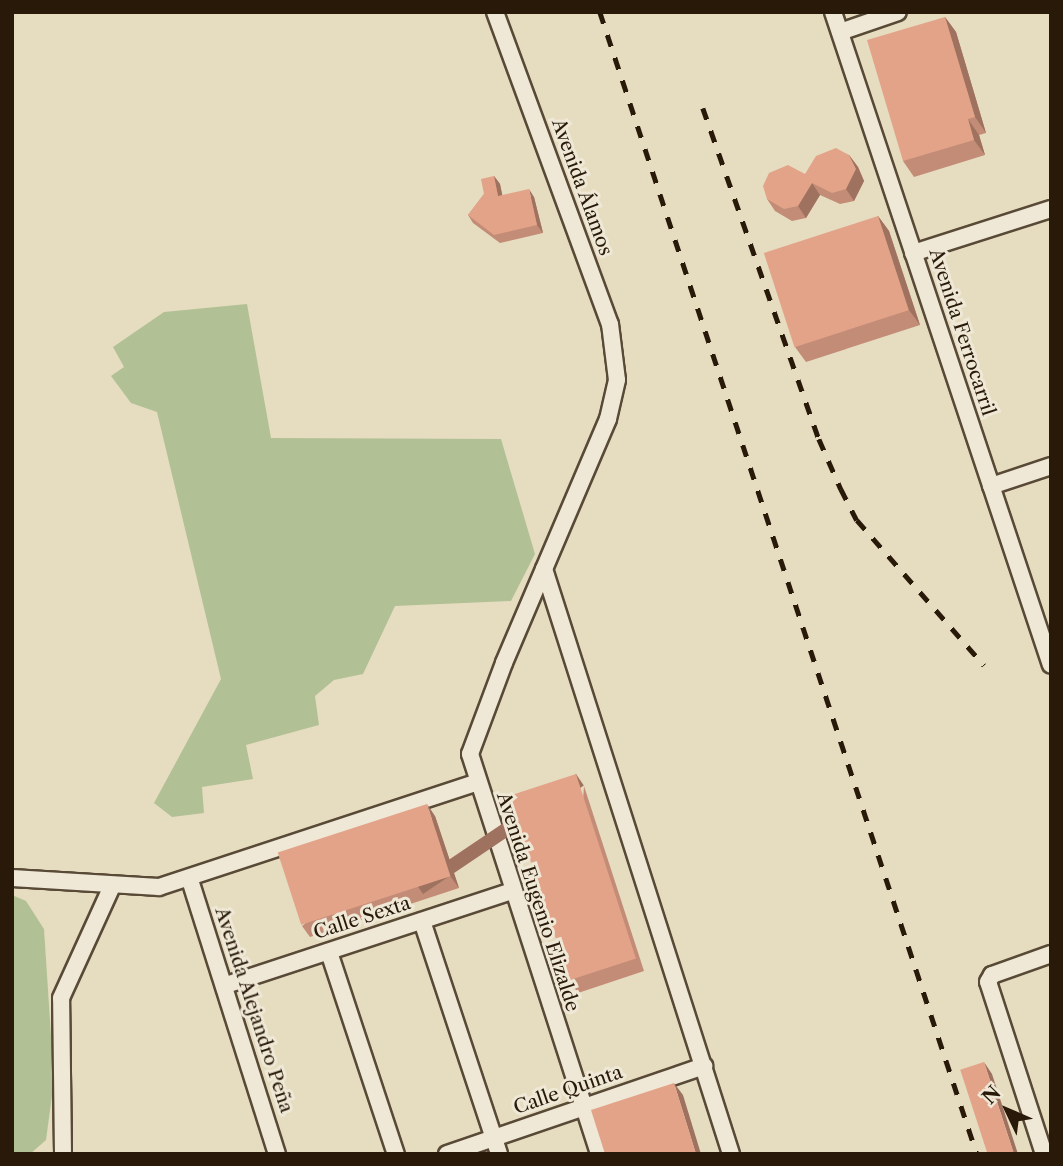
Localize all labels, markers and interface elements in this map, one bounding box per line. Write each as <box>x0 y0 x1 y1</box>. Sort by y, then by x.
street label: Avenida Álamos <box>546 115 618 259</box>
street label: Avenida Ferrocarril <box>924 245 1000 419</box>
street label: Avenida Eugenio Elizalde <box>492 789 584 1015</box>
street label: Calle Sexta <box>311 892 413 944</box>
street label: Avenida Alejandro Peña <box>210 904 298 1116</box>
street label: Calle Quinta <box>511 1061 625 1119</box>
north arrow <box>972 1075 1042 1145</box>
text: N <box>978 1081 1006 1109</box>

